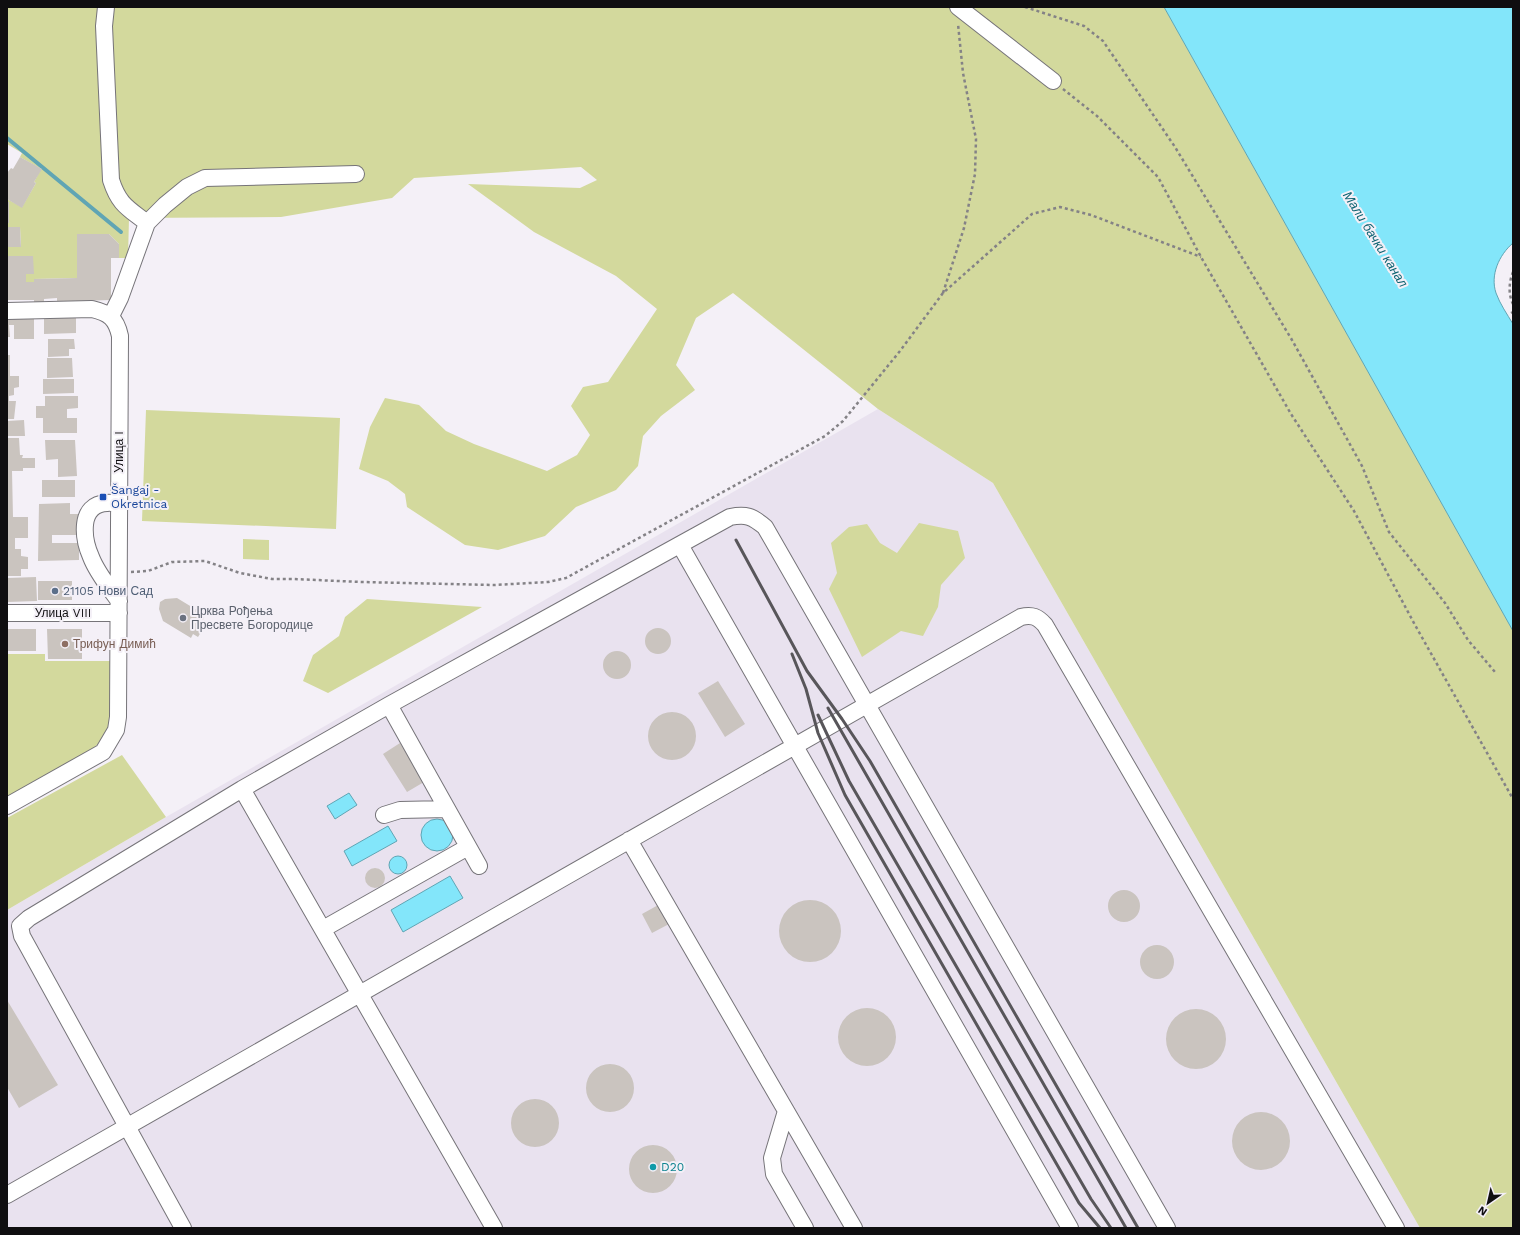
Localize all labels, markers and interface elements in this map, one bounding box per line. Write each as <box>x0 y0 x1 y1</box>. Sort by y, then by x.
water label: Мали бачки канал <box>1340 189 1411 290</box>
street label: Улица I <box>112 431 126 473</box>
place label: Šangaj - Okretnica <box>111 483 168 511</box>
marker: Šangaj - Okretnica <box>98 492 108 502</box>
place label: 21105 Нови Сад <box>63 584 153 598</box>
marker: 21105 Нови Сад <box>50 586 60 596</box>
place label: Црква Рођења Пресвете Богородице <box>191 604 313 632</box>
street label: Улица VIII <box>35 606 91 620</box>
marker: Црква Рођења Пресвете Богородице <box>178 613 188 623</box>
place label: Трифун Димић <box>73 637 156 651</box>
marker: Трифун Димић <box>60 639 70 649</box>
place label: D20 <box>661 1160 684 1174</box>
marker: D20 <box>648 1162 658 1172</box>
north arrow <box>1468 1183 1508 1223</box>
text: N <box>1476 1203 1490 1219</box>

